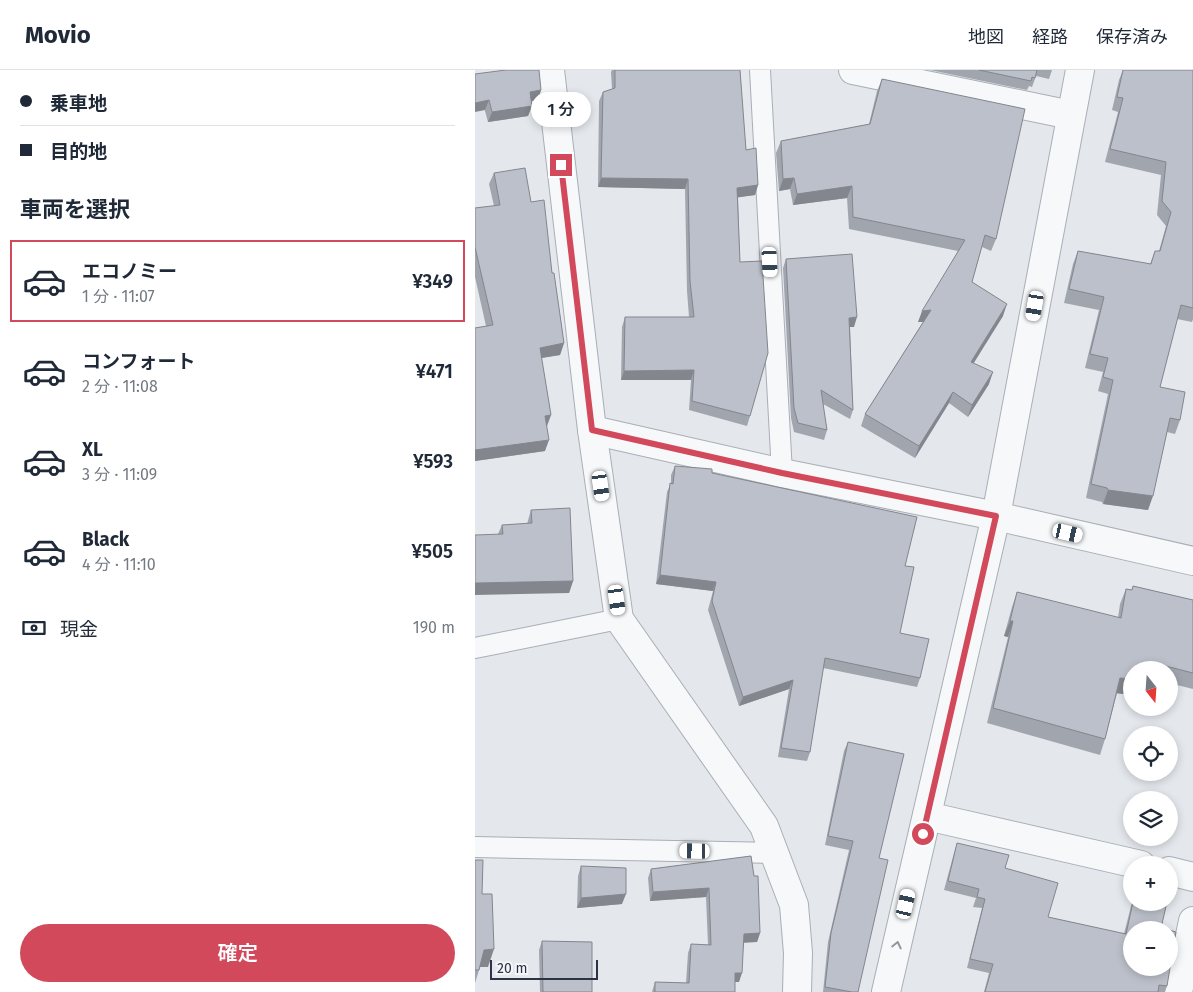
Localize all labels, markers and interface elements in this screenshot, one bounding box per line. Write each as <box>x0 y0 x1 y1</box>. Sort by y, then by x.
text: Movio <box>25 21 91 49</box>
text: 地図 <box>968 26 1004 48</box>
text: 経路 <box>1032 26 1068 48</box>
text: 保存済み <box>1096 26 1168 48</box>
text: 乗車地 <box>50 92 107 115</box>
callout: 1 分 <box>531 92 591 128</box>
text: 1 分 <box>547 100 575 119</box>
text: 目的地 <box>50 140 107 163</box>
route end <box>550 154 572 176</box>
text: 車両を選択 <box>20 196 130 223</box>
car <box>761 247 778 277</box>
icon: car <box>22 259 67 304</box>
text: エコノミー <box>82 260 177 283</box>
text: ¥349 <box>412 270 453 293</box>
text: 1 分 · 11:07 <box>82 287 155 306</box>
car <box>1025 290 1044 322</box>
icon: car <box>22 349 67 394</box>
text: コンフォート <box>82 350 195 373</box>
text: ¥471 <box>415 360 453 383</box>
text: 2 分 · 11:08 <box>82 377 158 396</box>
text: XL <box>82 438 103 461</box>
icon: car <box>22 439 67 484</box>
text: ¥593 <box>413 450 453 473</box>
text: 3 分 · 11:09 <box>82 465 157 484</box>
car <box>591 470 610 502</box>
car <box>1051 522 1084 544</box>
text: Black <box>82 528 129 551</box>
icon: car <box>22 529 67 574</box>
text: ¥505 <box>412 540 453 563</box>
text: 4 分 · 11:10 <box>82 555 156 574</box>
car <box>607 584 626 616</box>
icon: cash <box>20 614 48 642</box>
text: 現金 <box>60 618 98 641</box>
text: 190 m <box>413 618 455 637</box>
north arrow <box>1123 661 1177 716</box>
map controls <box>1123 661 1178 976</box>
button: locate <box>1123 726 1178 781</box>
button: layers <box>1123 791 1178 846</box>
route start <box>912 823 934 845</box>
car <box>679 843 710 859</box>
button: + <box>1123 856 1178 911</box>
car <box>895 888 916 920</box>
button: − <box>1123 921 1178 976</box>
button: 確定 <box>20 924 455 982</box>
one-way arrow <box>891 940 902 949</box>
scale bar <box>490 957 597 980</box>
text: 20 m <box>497 960 527 977</box>

